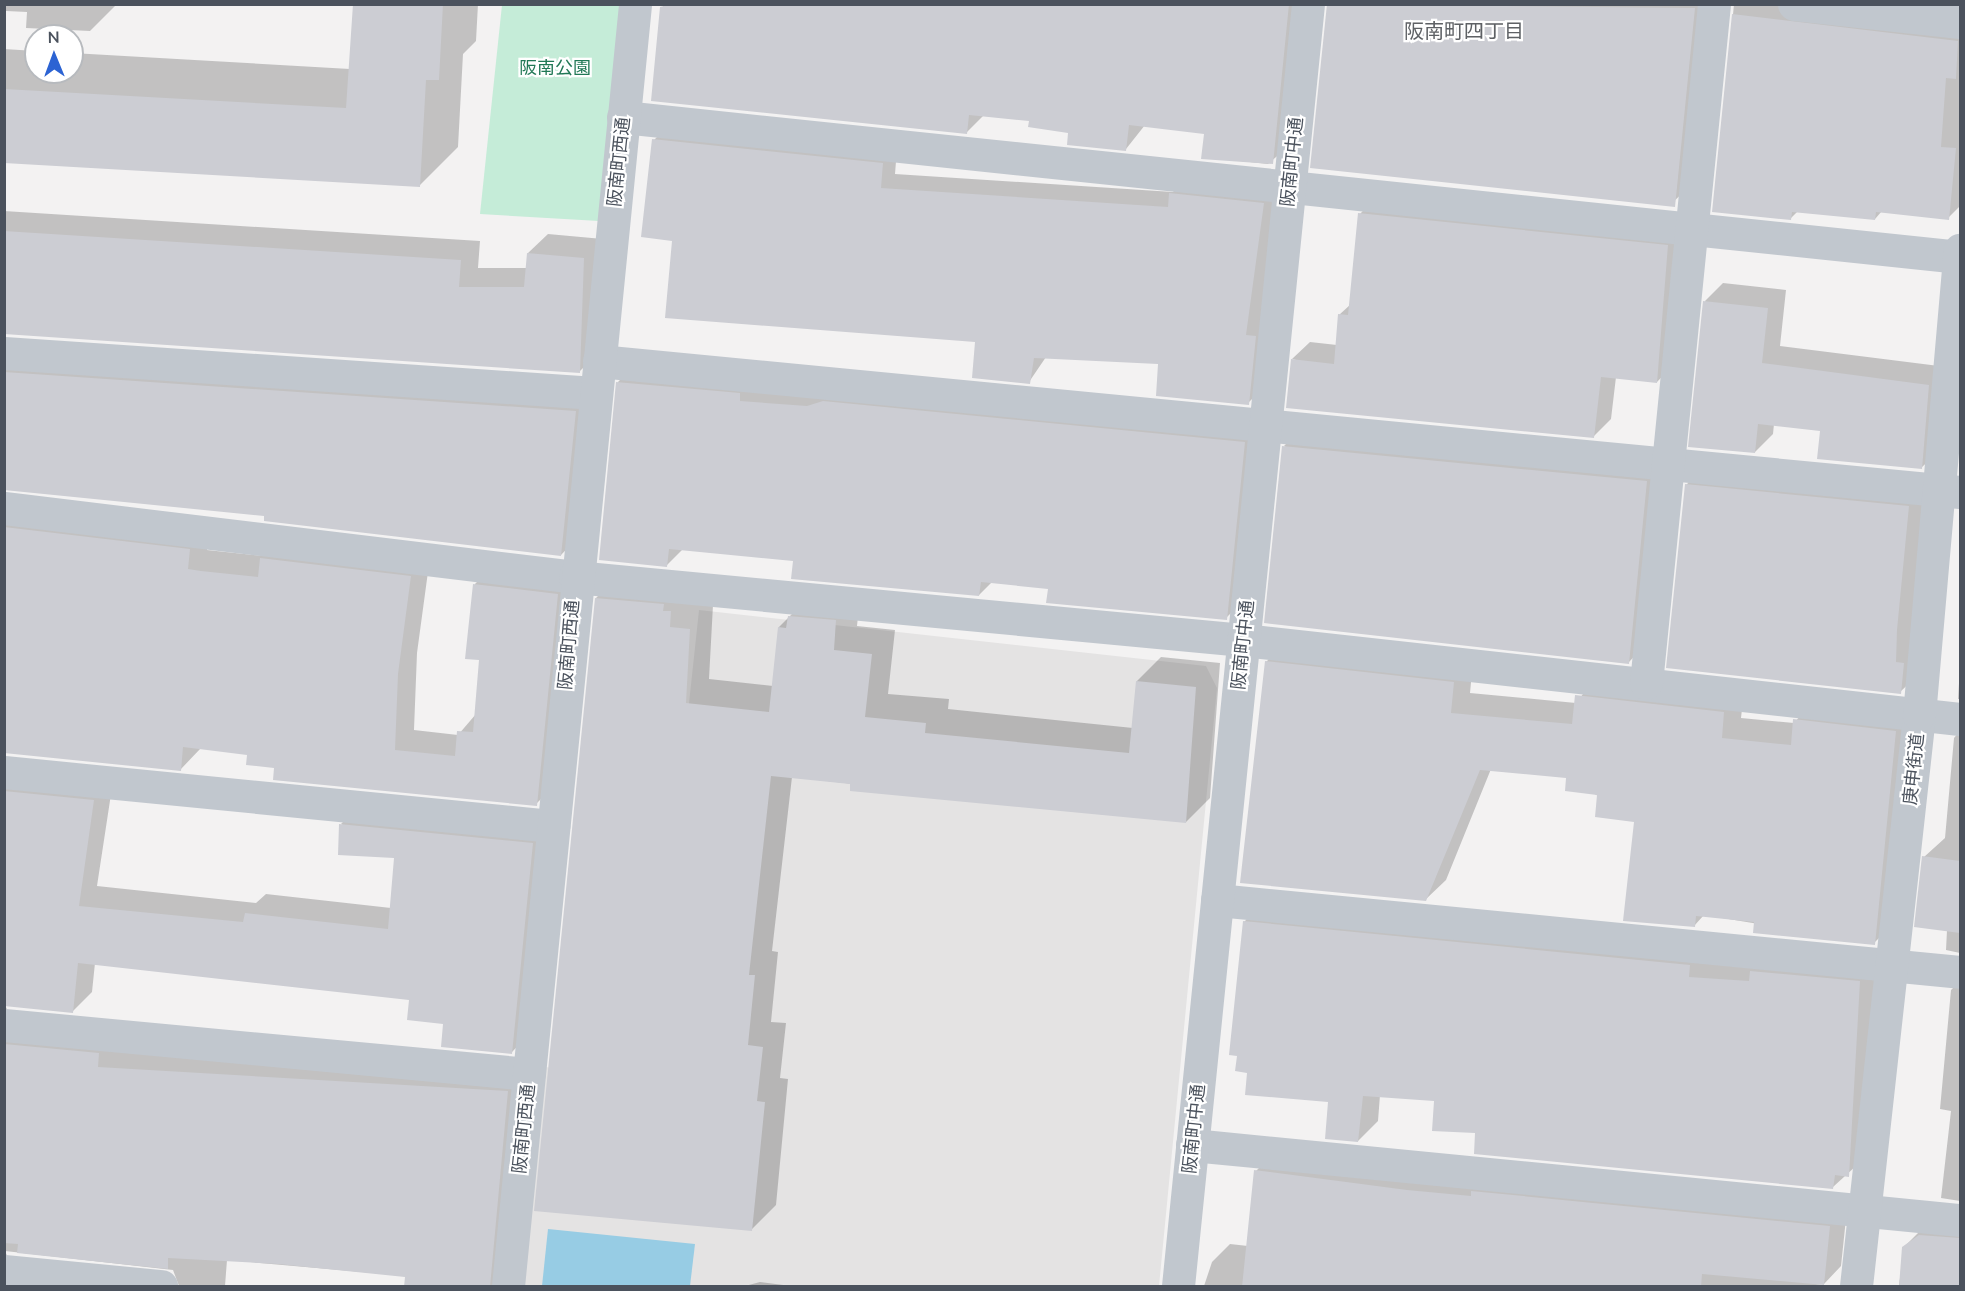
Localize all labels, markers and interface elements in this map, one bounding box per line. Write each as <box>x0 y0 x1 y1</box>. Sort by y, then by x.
district label: 阪南町四丁目 <box>1404 19 1524 43</box>
north arrow <box>24 24 84 84</box>
text: N <box>48 27 60 49</box>
park label: 阪南公園 <box>519 57 591 79</box>
street label: 阪南町西通 <box>604 116 634 208</box>
street label: 阪南町中通 <box>1277 116 1307 208</box>
street label: 阪南町西通 <box>554 599 584 691</box>
street label: 阪南町中通 <box>1228 599 1258 691</box>
street label: 庚申街道 <box>1899 732 1929 806</box>
street label: 阪南町西通 <box>509 1083 539 1175</box>
street label: 阪南町中通 <box>1179 1083 1209 1175</box>

